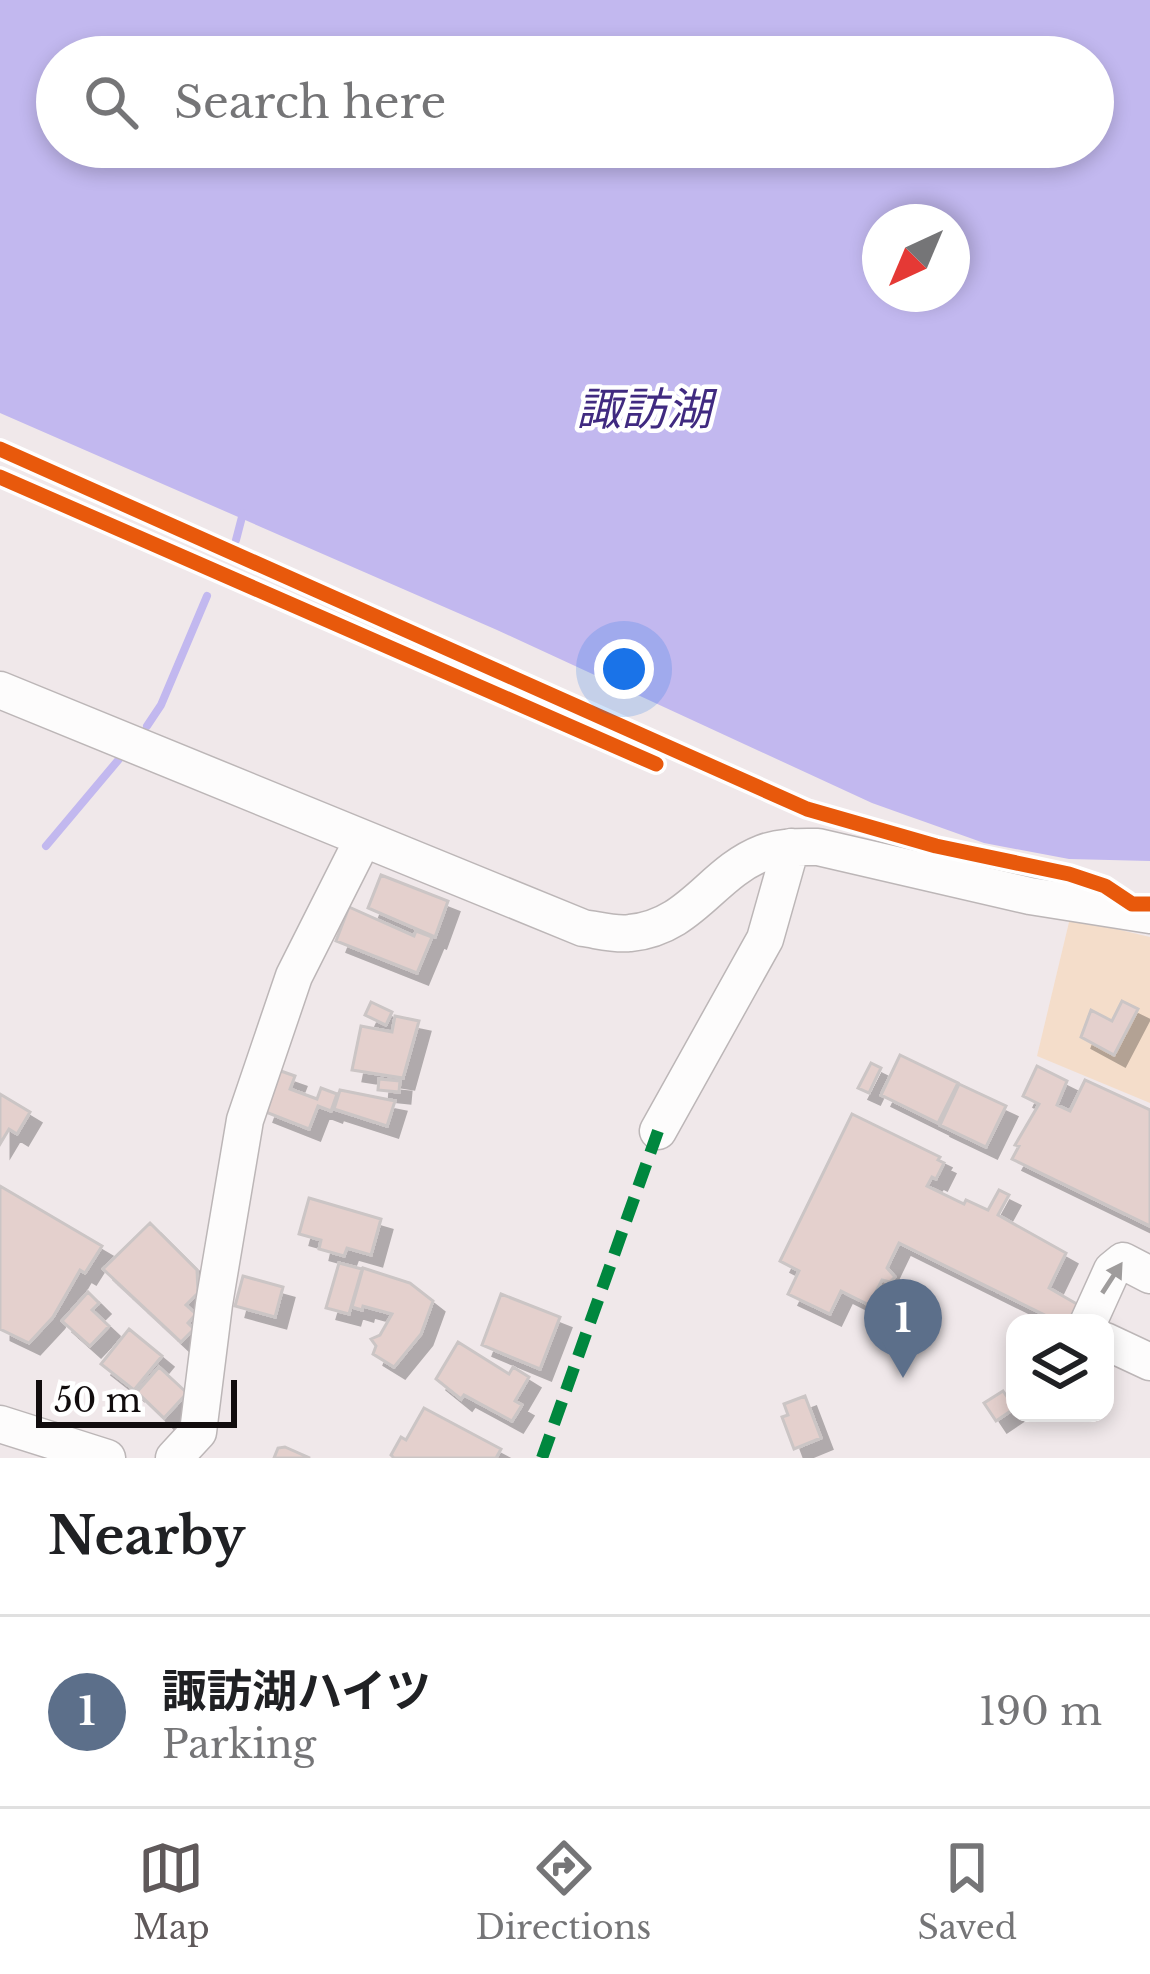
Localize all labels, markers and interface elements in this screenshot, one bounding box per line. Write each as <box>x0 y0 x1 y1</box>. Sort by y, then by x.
search box <box>36 36 1114 168</box>
icon: search <box>78 69 144 135</box>
text: Search here <box>174 74 446 130</box>
north arrow <box>862 204 970 312</box>
water label: 諏訪湖 <box>576 381 717 437</box>
your location <box>594 639 654 699</box>
one-way arrow <box>1100 1262 1123 1294</box>
pin: 1 <box>864 1279 942 1378</box>
map controls <box>1006 1314 1114 1422</box>
button: layers <box>1006 1314 1114 1422</box>
scale bar <box>36 1374 237 1427</box>
text: 50 m <box>54 1380 141 1421</box>
text: Nearby <box>48 1505 245 1568</box>
text: 諏訪湖ハイツ <box>162 1663 431 1719</box>
text: 1 <box>78 1687 96 1736</box>
text: 190 m <box>979 1687 1102 1736</box>
text: Parking <box>162 1720 316 1769</box>
tab: Map <box>133 1835 210 1948</box>
tab: Directions <box>476 1835 651 1948</box>
tab: Saved <box>917 1835 1017 1948</box>

